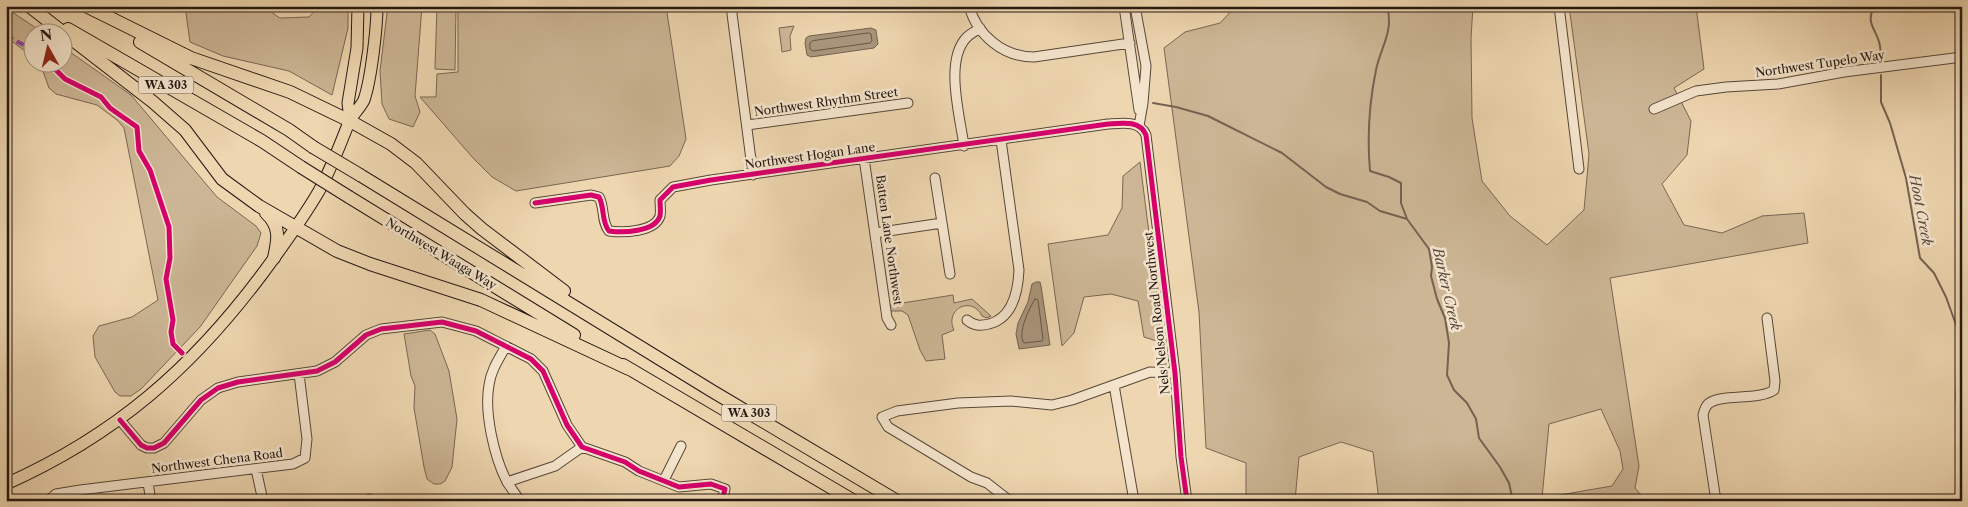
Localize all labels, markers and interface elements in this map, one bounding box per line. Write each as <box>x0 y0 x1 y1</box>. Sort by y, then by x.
north arrow <box>22 22 72 72</box>
text: N <box>39 25 53 45</box>
street label: Northwest Tupelo Way <box>1754 47 1886 80</box>
road number: WA 303 <box>138 76 194 94</box>
street label: Northwest Rhythm Street <box>753 84 900 119</box>
street label: Northwest Hogan Lane <box>744 139 876 172</box>
water label: Hoot Creek <box>1905 172 1937 248</box>
street label: Batten Lane Northwest <box>873 174 906 307</box>
street label: Northwest Waaga Way <box>383 215 500 293</box>
street label: Nels Nelson Road Northwest <box>1140 230 1173 395</box>
water label: Barker Creek <box>1429 245 1465 333</box>
road number: WA 303 <box>722 404 776 422</box>
street label: Northwest Chena Road <box>150 445 284 476</box>

